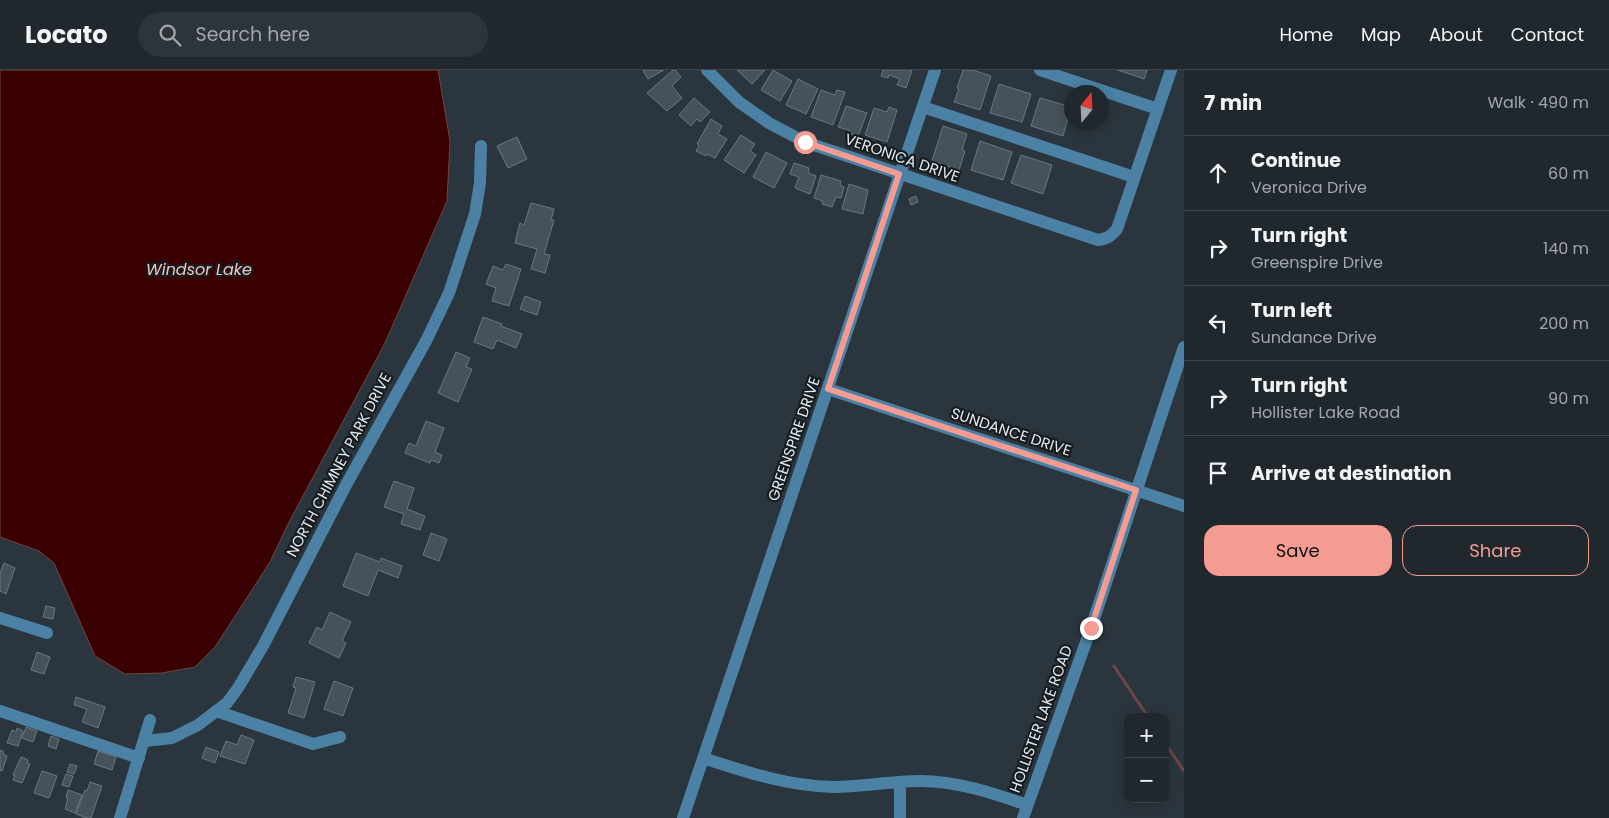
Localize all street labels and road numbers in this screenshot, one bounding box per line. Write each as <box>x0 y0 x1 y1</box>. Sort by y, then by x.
street label: VERONICA DRIVE <box>842 128 962 187</box>
street label: NORTH CHIMNEY PARK DRIVE <box>281 369 396 561</box>
street label: GREENSPIRE DRIVE <box>762 374 825 504</box>
street label: SUNDANCE DRIVE <box>948 402 1074 461</box>
street label: HOLLISTER LAKE ROAD <box>1004 642 1077 795</box>

